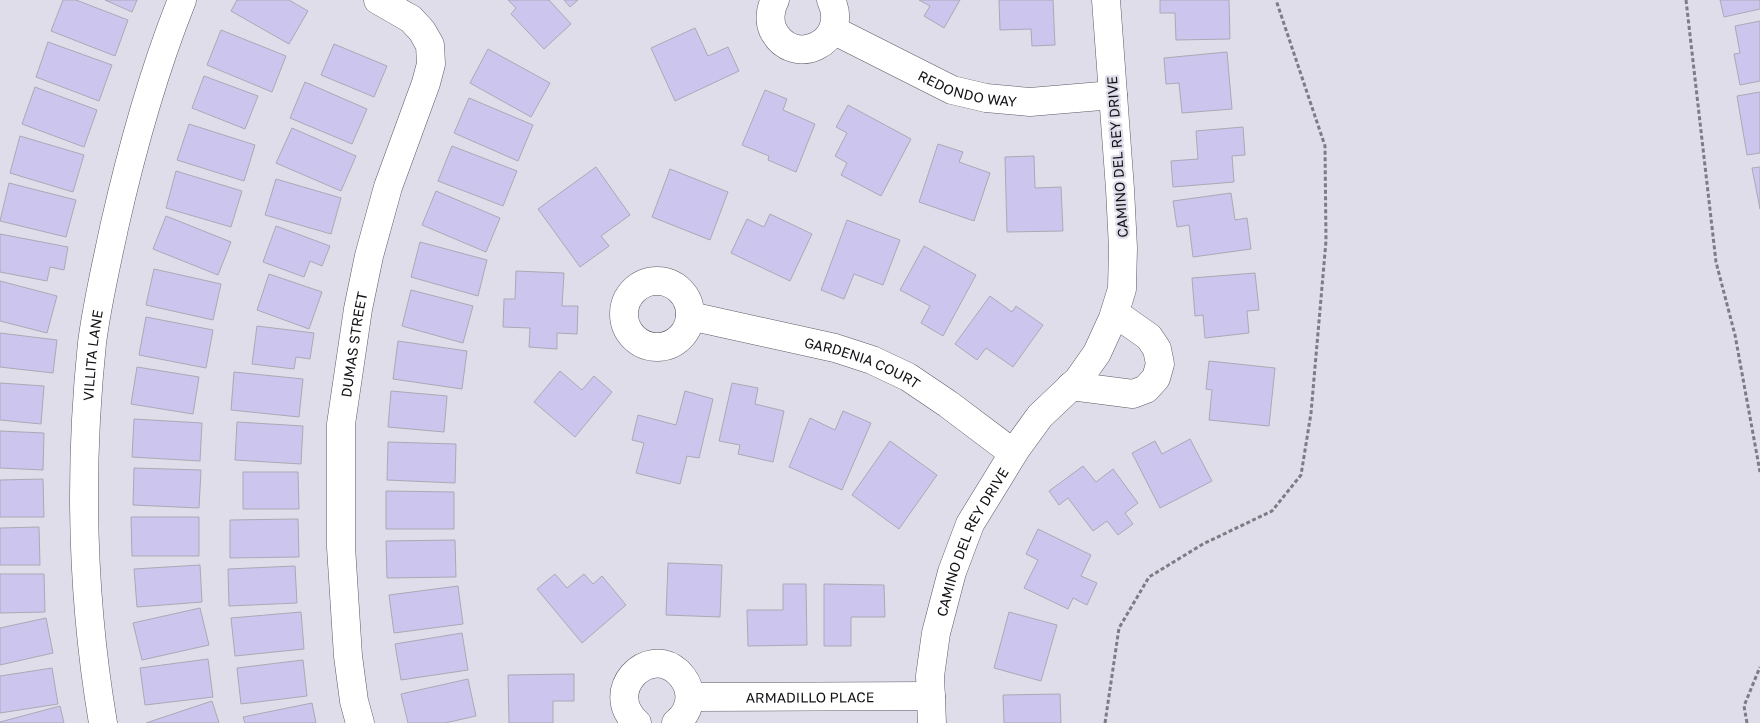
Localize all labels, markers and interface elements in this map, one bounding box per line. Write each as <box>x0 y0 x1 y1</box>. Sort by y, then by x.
street label: REDONDO WAY <box>916 66 1018 109</box>
street label: CAMINO DEL REY DRIVE <box>1103 76 1131 238</box>
street label: DUMAS STREET <box>337 290 370 398</box>
street label: VILLITA LANE <box>79 308 105 401</box>
street label: GARDENIA COURT <box>803 333 924 392</box>
street label: CAMINO DEL REY DRIVE <box>932 464 1011 618</box>
street label: ARMADILLO PLACE <box>746 688 874 705</box>

